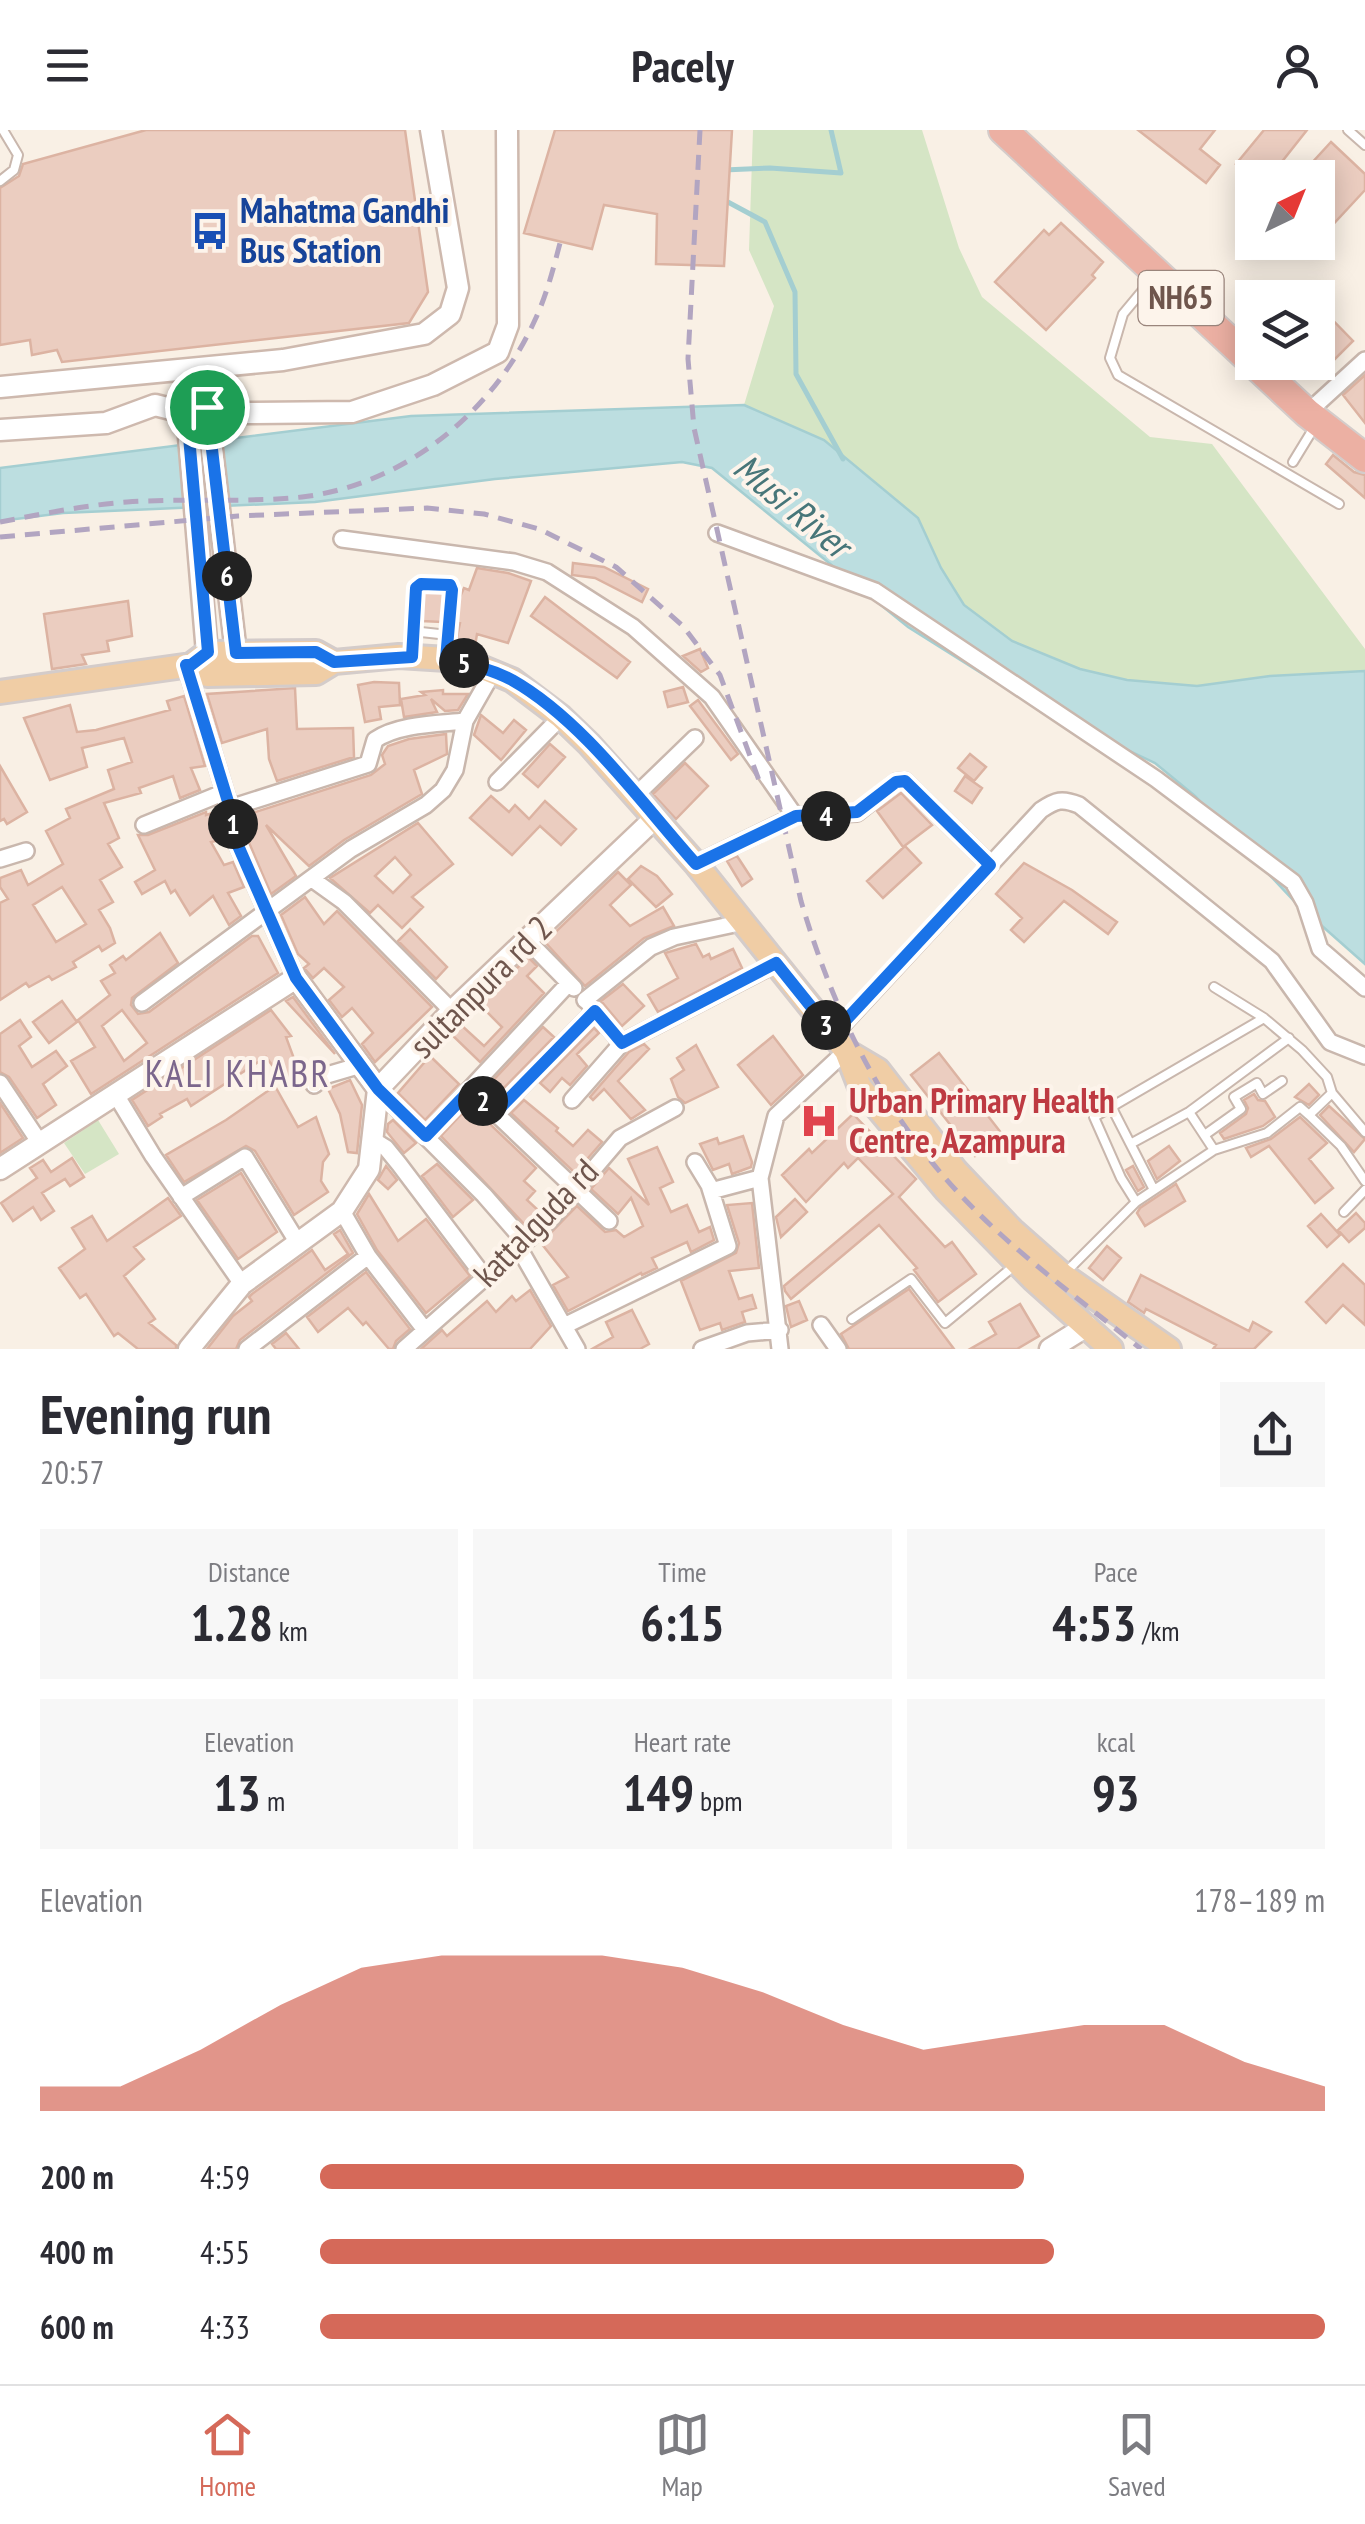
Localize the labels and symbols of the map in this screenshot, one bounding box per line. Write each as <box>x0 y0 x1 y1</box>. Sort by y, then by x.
north arrow <box>1235 160 1335 260</box>
place label: Mahatma Gandhi Bus Station <box>240 187 449 273</box>
bus stop icon: Mahatma Gandhi Bus Station <box>189 210 231 252</box>
road number: NH65 <box>1138 271 1224 325</box>
pin <box>165 365 250 450</box>
water label: Musi River <box>725 442 865 571</box>
pin: 6 <box>202 551 252 601</box>
pin: 5 <box>439 638 489 688</box>
pin: 4 <box>801 791 851 841</box>
pin: 1 <box>208 799 258 849</box>
street label: sultanpura rd 2 <box>399 905 561 1067</box>
pin: 3 <box>801 1000 851 1050</box>
district label: KALI KHABR <box>145 1048 331 1097</box>
pin: 2 <box>458 1076 508 1126</box>
place label: Urban Primary Health Centre, Azampura <box>849 1077 1115 1163</box>
hospital icon: Urban Primary Health Centre, Azampura <box>798 1100 840 1142</box>
street label: kattalguda rd <box>463 1149 608 1296</box>

